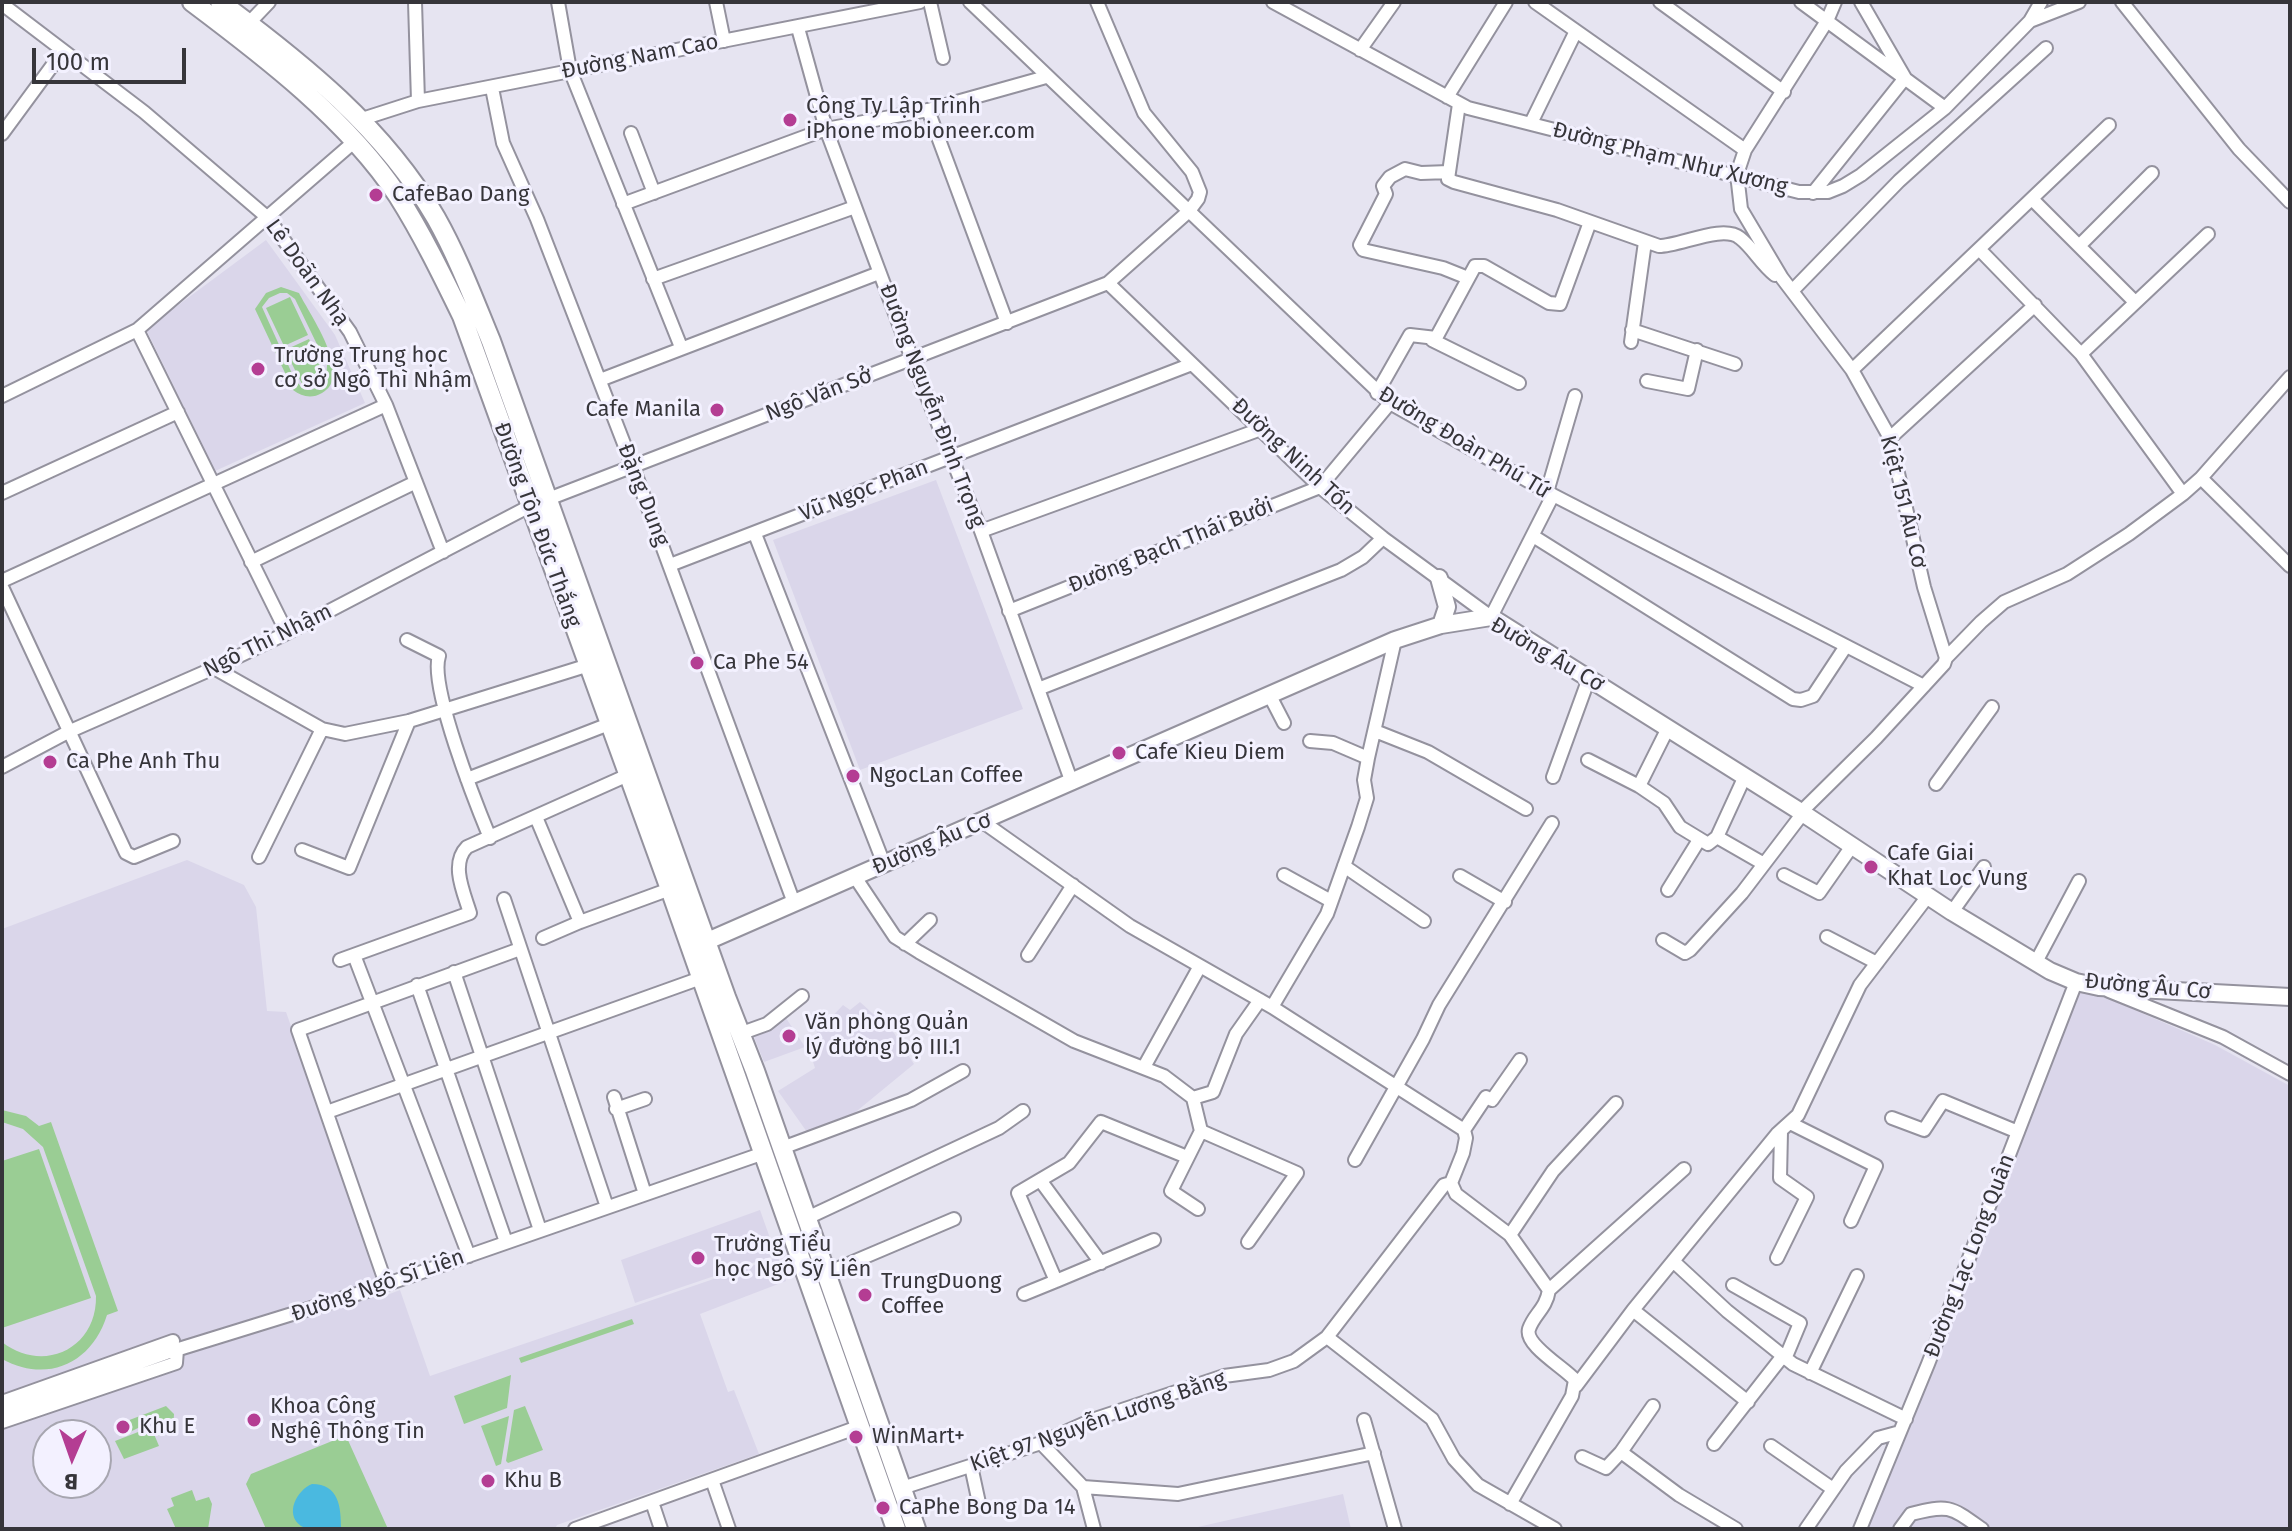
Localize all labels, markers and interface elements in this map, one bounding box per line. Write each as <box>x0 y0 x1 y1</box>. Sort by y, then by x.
street label: Đường Nam Cao <box>559 29 721 85</box>
scale bar <box>36 32 190 82</box>
text: 100 m <box>46 48 110 76</box>
place label: Công Ty Lập Trình iPhone mobioneer.com <box>806 94 1035 146</box>
marker: Công Ty Lập Trình iPhone mobioneer.com <box>781 111 799 129</box>
street label: Đường Phạm Như Xương <box>1550 117 1790 201</box>
place label: CafeBao Dang <box>392 182 529 208</box>
marker: CafeBao Dang <box>367 186 385 204</box>
street label: Lê Doãn Nhạ <box>259 214 355 332</box>
street label: Đường Nguyễn Đình Trọng <box>873 280 991 532</box>
place label: Trường Trung học cơ sở Ngô Thì Nhậm <box>274 343 472 394</box>
marker: Trường Trung học cơ sở Ngô Thì Nhậm <box>249 360 267 378</box>
street label: Ngô Văn Sở <box>762 363 876 427</box>
street label: Đường Đoàn Phú Tứ <box>1373 381 1555 505</box>
street label: Đường Ninh Tốn <box>1226 393 1360 521</box>
place label: Cafe Manila <box>585 397 701 423</box>
marker: Cafe Manila <box>708 401 726 419</box>
street label: Đường Tôn Đức Thắng <box>488 419 586 631</box>
street label: Kiệt 151 Âu Cơ <box>1874 433 1932 571</box>
street label: Đặng Dung <box>611 440 675 550</box>
street label: Vũ Ngọc Phan <box>796 454 932 528</box>
street label: Đường Bạch Thái Bưởi <box>1065 493 1277 599</box>
street label: Ngô Thì Nhậm <box>199 598 337 684</box>
street label: Đường Âu Cơ <box>1486 612 1608 698</box>
place label: Ca Phe 54 <box>713 650 809 676</box>
marker: Ca Phe 54 <box>688 654 706 672</box>
place label: Cafe Kieu Diem <box>1135 740 1285 766</box>
marker: Cafe Kieu Diem <box>1110 744 1128 762</box>
place label: Ca Phe Anh Thu <box>66 749 220 775</box>
marker: Ca Phe Anh Thu <box>41 753 59 771</box>
place label: NgocLan Coffee <box>869 763 1023 789</box>
marker: NgocLan Coffee <box>844 767 862 785</box>
street label: Đường Âu Cơ <box>869 807 995 881</box>
place label: Cafe Giai Khat Loc Vung <box>1887 841 2027 892</box>
marker: Cafe Giai Khat Loc Vung <box>1862 858 1880 876</box>
street label: Đường Âu Cơ <box>2084 968 2212 1006</box>
place label: Văn phòng Quản lý đường bộ III.1 <box>805 1010 969 1062</box>
marker: Văn phòng Quản lý đường bộ III.1 <box>780 1027 798 1045</box>
street label: Đường Lạc Long Quân <box>1919 1151 2021 1361</box>
place label: Trường Tiểu học Ngô Sỹ Liên <box>714 1232 871 1284</box>
street label: Đường Ngô Sĩ Liên <box>288 1244 468 1328</box>
marker: Trường Tiểu học Ngô Sỹ Liên <box>689 1249 707 1267</box>
place label: TrungDuong Coffee <box>881 1269 1001 1320</box>
marker: TrungDuong Coffee <box>856 1286 874 1304</box>
street label: Kiệt 97 Nguyễn Lương Bằng <box>967 1366 1229 1478</box>
place label: Khoa Công Nghệ Thông Tin <box>270 1394 425 1446</box>
marker: Khoa Công Nghệ Thông Tin <box>245 1411 263 1429</box>
place label: Khu E <box>139 1414 195 1440</box>
marker: Khu E <box>114 1418 132 1436</box>
north arrow <box>32 1419 112 1499</box>
place label: WinMart+ <box>872 1424 965 1450</box>
marker: WinMart+ <box>847 1428 865 1446</box>
text: B <box>64 1468 78 1495</box>
place label: Khu B <box>504 1468 562 1494</box>
marker: Khu B <box>479 1472 497 1490</box>
place label: CaPhe Bong Da 14 <box>899 1495 1075 1521</box>
marker: CaPhe Bong Da 14 <box>874 1499 892 1517</box>

